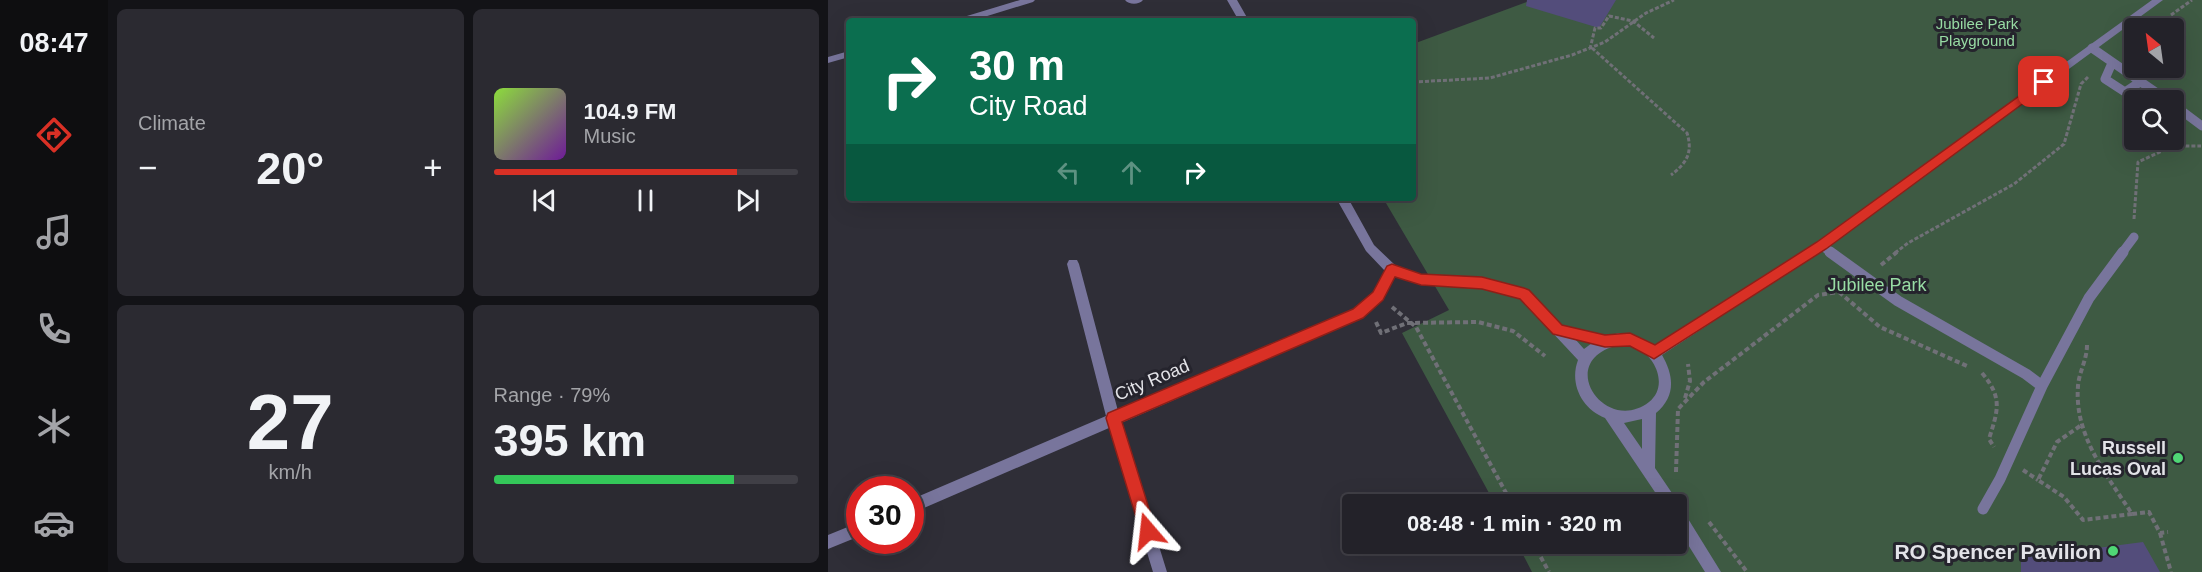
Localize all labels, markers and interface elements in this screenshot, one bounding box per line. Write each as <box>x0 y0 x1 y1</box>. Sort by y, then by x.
park label: Jubilee Park Playground <box>1936 15 2019 49</box>
north arrow <box>2124 18 2184 78</box>
map controls <box>2124 18 2184 150</box>
text: 08:47 <box>19 28 89 58</box>
icon: right <box>870 42 948 120</box>
text: 30 m <box>969 42 1065 89</box>
pin <box>2018 56 2069 107</box>
icon: arrive <box>2027 65 2060 98</box>
button: search <box>2124 90 2184 150</box>
text: City Road <box>969 91 1088 121</box>
text: 104.9 FM <box>584 99 676 124</box>
text: Climate <box>138 112 206 134</box>
icon: directions <box>33 114 75 156</box>
text: Music <box>584 125 636 147</box>
text: 20° <box>256 143 324 194</box>
text: − <box>138 149 157 186</box>
text: + <box>423 149 443 186</box>
icon: left <box>1052 156 1085 189</box>
icon: ahead <box>1115 156 1148 189</box>
icon: right <box>1178 156 1211 189</box>
icon: previous <box>528 184 561 217</box>
icon: pause <box>629 184 662 217</box>
icon: next <box>731 184 764 217</box>
icon: music <box>33 211 75 253</box>
park label: Jubilee Park <box>1827 275 1928 295</box>
icon: phone <box>33 308 75 350</box>
street label: City Road <box>1112 355 1192 405</box>
text: 27 <box>247 378 334 466</box>
text: Range · 79% <box>494 384 610 406</box>
icon: climate <box>33 405 75 447</box>
text: 395 km <box>494 415 646 466</box>
place label: Russell Lucas Oval <box>2070 438 2166 479</box>
marker: Russell Lucas Oval <box>2171 451 2185 465</box>
text: km/h <box>269 461 312 483</box>
speed limit sign: 30 <box>846 476 924 554</box>
position arrow <box>1116 499 1180 563</box>
icon: car <box>33 502 75 544</box>
text: 08:48 · 1 min · 320 m <box>1407 511 1622 536</box>
place label: RO Spencer Pavilion <box>1894 540 2101 563</box>
marker: RO Spencer Pavilion <box>2106 544 2120 558</box>

